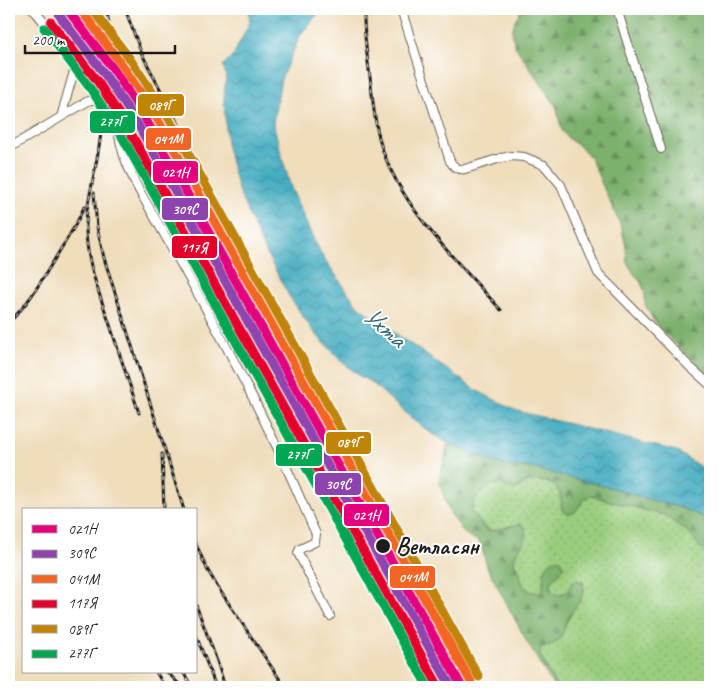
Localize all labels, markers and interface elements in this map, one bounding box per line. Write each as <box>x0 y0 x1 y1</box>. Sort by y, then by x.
scale bar <box>25 22 175 54</box>
text: 200 m <box>32 31 66 50</box>
line badge: 089Г <box>137 93 185 117</box>
text: 089Г <box>148 97 177 114</box>
line badge: 277Г <box>89 110 136 134</box>
text: 277Г <box>99 113 128 130</box>
line badge: 041М <box>145 127 192 151</box>
text: 041М <box>153 131 184 148</box>
line badge: 021Н <box>152 160 199 184</box>
text: 021Н <box>162 164 191 181</box>
line badge: 309С <box>161 197 209 221</box>
text: 309С <box>172 201 200 218</box>
line badge: 117Я <box>171 235 218 259</box>
text: 117Я <box>180 239 210 256</box>
water label: Ухта <box>356 299 414 355</box>
line badge: 089Г <box>325 431 372 455</box>
text: 089Г <box>336 434 365 451</box>
line badge: 277Г <box>275 443 323 467</box>
text: 277Г <box>286 446 315 463</box>
line badge: 309С <box>314 472 362 496</box>
text: 309С <box>325 476 353 493</box>
line badge: 021Н <box>343 503 390 527</box>
text: 021Н <box>353 507 382 524</box>
legend <box>22 508 198 674</box>
text: 021Н <box>68 520 99 539</box>
place label: Ветласян <box>396 531 480 561</box>
marker: Ветласян <box>374 537 392 555</box>
text: 309С <box>68 544 97 563</box>
line badge: 041М <box>389 565 436 589</box>
text: 041М <box>398 569 429 586</box>
text: 041М <box>68 570 100 589</box>
text: 117Я <box>68 594 99 613</box>
text: 089Г <box>68 620 98 639</box>
text: 277Г <box>68 644 98 663</box>

